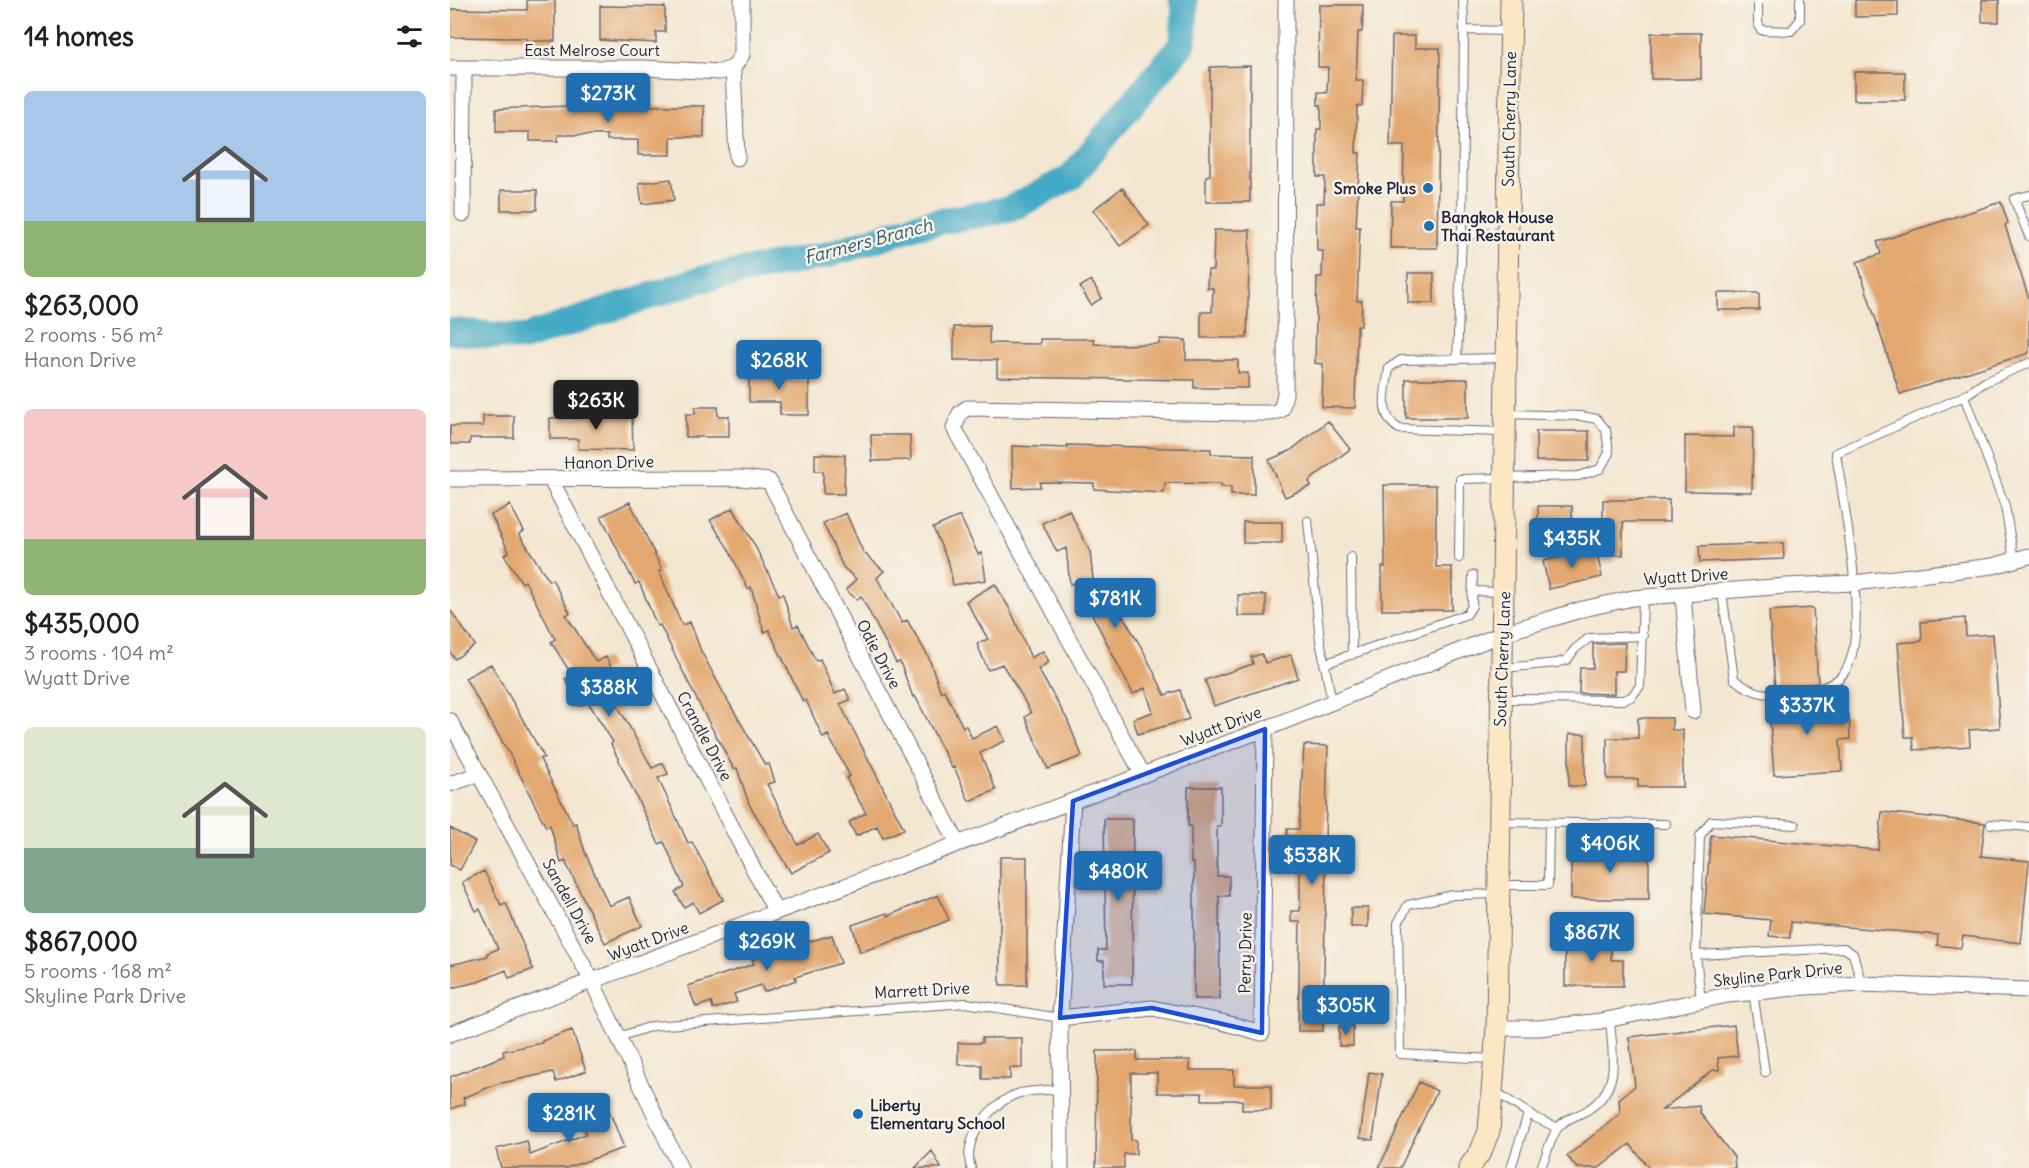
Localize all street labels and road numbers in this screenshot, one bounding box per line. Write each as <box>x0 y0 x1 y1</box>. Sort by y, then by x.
street label: East Melrose Court <box>524 40 660 60</box>
street label: South Cherry Lane <box>1498 51 1520 187</box>
street label: Hanon Drive <box>564 451 654 473</box>
street label: Wyatt Drive <box>1643 563 1729 589</box>
street label: South Cherry Lane <box>1490 591 1514 727</box>
street label: Odie Drive <box>852 616 906 692</box>
street label: Crandle Drive <box>673 688 737 784</box>
street label: Wyatt Drive <box>1178 701 1264 751</box>
street label: Sandell Drive <box>538 855 602 947</box>
street label: Perry Drive <box>1234 912 1256 994</box>
street label: Wyatt Drive <box>605 917 691 965</box>
street label: Skyline Park Drive <box>1712 957 1844 991</box>
street label: Marrett Drive <box>874 978 970 1002</box>

